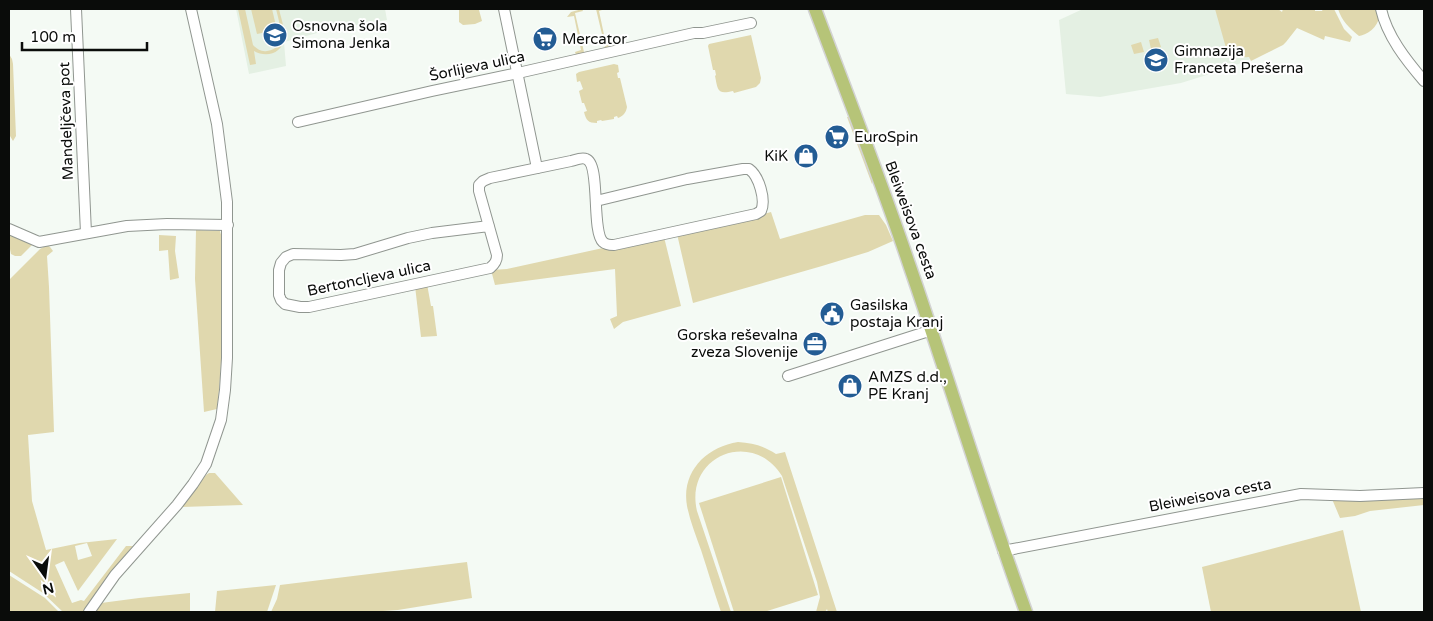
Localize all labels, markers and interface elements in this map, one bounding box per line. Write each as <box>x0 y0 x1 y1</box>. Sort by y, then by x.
place label: Osnovna šola Simona Jenka <box>292 17 390 52</box>
scale bar <box>22 20 148 52</box>
school or university icon: Osnovna šola Simona Jenka <box>262 22 288 48</box>
supermarket icon: Mercator <box>532 26 558 52</box>
text: 100 m <box>30 28 76 46</box>
place label: Mercator <box>562 30 627 48</box>
place label: Gimnazija Franceta Prešerna <box>1174 42 1303 77</box>
street label: Šorlijeva ulica <box>428 47 526 85</box>
school or university icon: Gimnazija Franceta Prešerna <box>1143 47 1169 73</box>
street label: Mandeljčeva pot <box>55 61 77 180</box>
supermarket icon: EuroSpin <box>824 124 850 150</box>
place label: EuroSpin <box>854 128 918 146</box>
shop icon: KiK <box>793 143 819 169</box>
place label: KiK <box>764 147 788 165</box>
street label: Bleiweisova cesta <box>881 158 941 282</box>
street label: Bertoncljeva ulica <box>306 256 432 300</box>
place label: Gasilska postaja Kranj <box>850 296 943 331</box>
public building icon: Gasilska postaja Kranj <box>819 301 845 327</box>
place label: Gorska reševalna zveza Slovenije <box>677 326 798 361</box>
office icon: Gorska reševalna zveza Slovenije <box>802 331 828 357</box>
place label: AMZS d.d., PE Kranj <box>868 368 947 403</box>
shop icon: AMZS d.d., PE Kranj <box>837 373 863 399</box>
street label: Bleiweisova cesta <box>1147 474 1273 516</box>
north arrow <box>20 551 70 601</box>
text: N <box>41 579 56 598</box>

